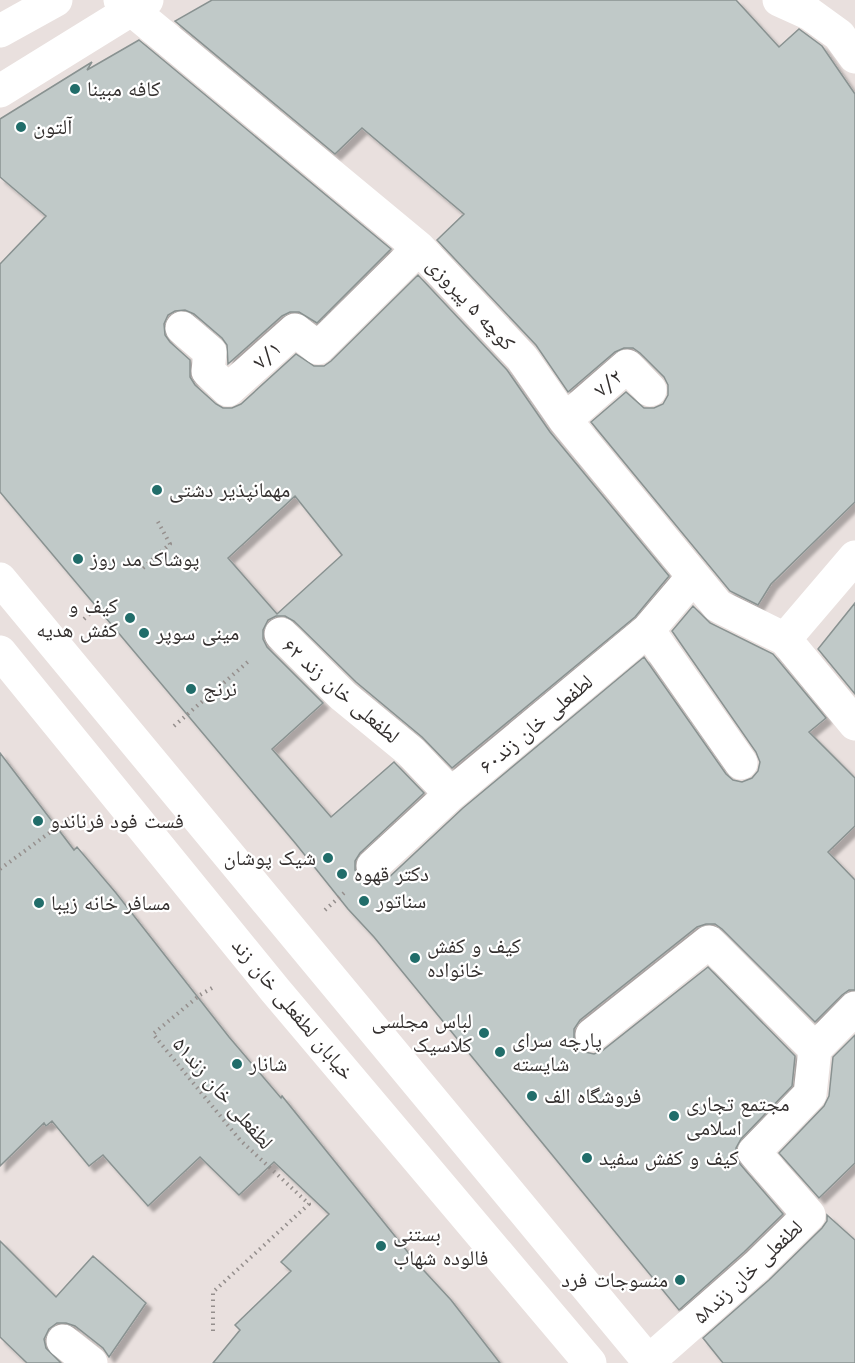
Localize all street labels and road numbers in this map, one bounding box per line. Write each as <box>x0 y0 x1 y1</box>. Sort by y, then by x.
street label: کوچه ۵ پیروزی <box>420 251 522 357</box>
street label: ۷/۱ <box>246 334 288 376</box>
street label: ۷/۲ <box>587 362 629 404</box>
street label: لطفعلی خان زند ۶۲ <box>276 632 406 750</box>
street label: لطفعلی خان زند۶۰ <box>473 667 599 781</box>
street label: خیابان لطفعلی خان زند <box>224 931 362 1087</box>
street label: لطفعلی خان زند۵۱ <box>166 1030 280 1156</box>
street label: لطفعلی خان زند۵۸ <box>686 1213 810 1331</box>

